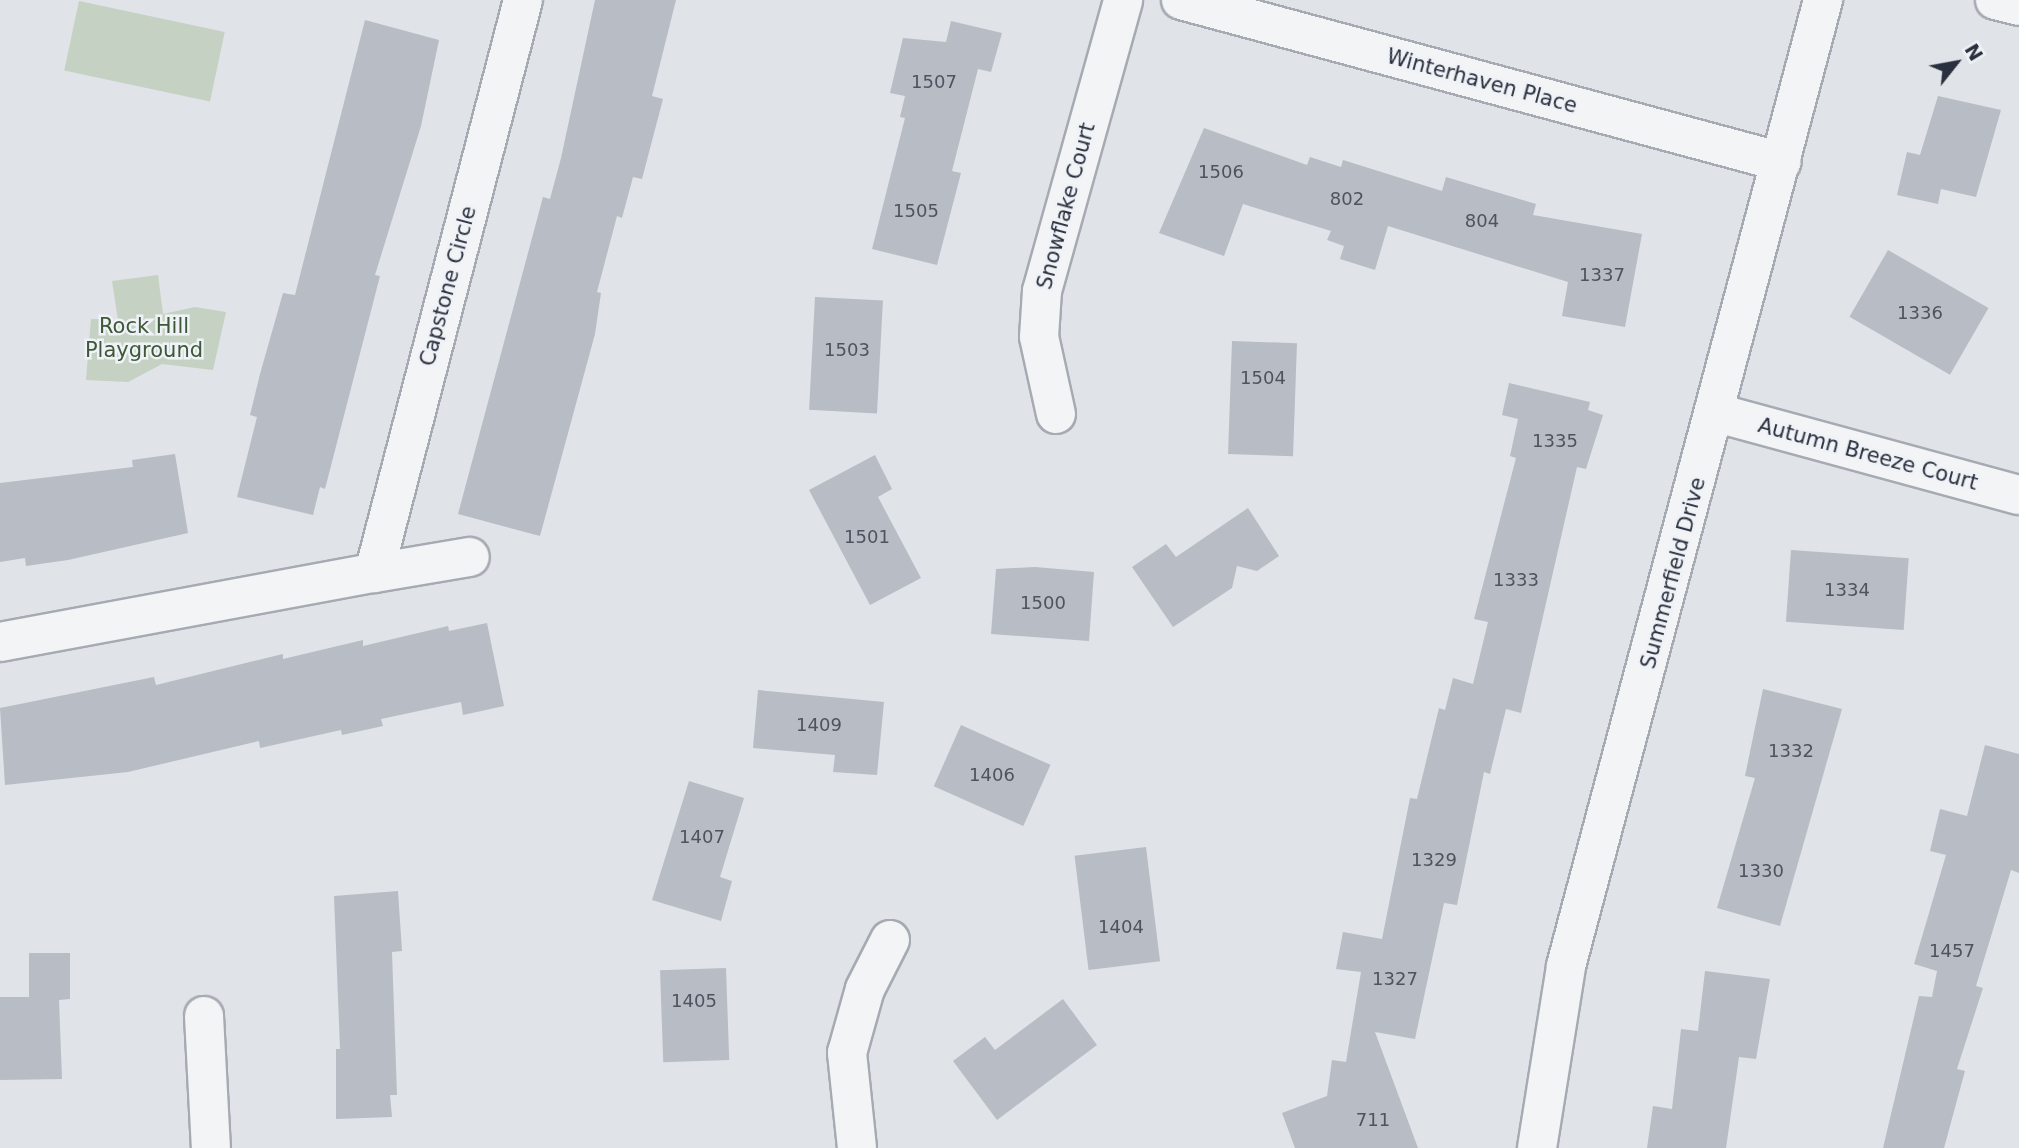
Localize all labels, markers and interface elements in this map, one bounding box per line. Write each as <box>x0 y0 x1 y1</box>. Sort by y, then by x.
north arrow <box>1921 28 1991 98</box>
text: N <box>1960 40 1988 65</box>
street label: Winterhaven Place <box>1384 43 1580 119</box>
house number: 1507 <box>911 71 957 93</box>
street label: Snowflake Court <box>1032 120 1100 292</box>
house number: 1506 <box>1198 161 1244 183</box>
house number: 802 <box>1330 188 1364 210</box>
house number: 1505 <box>893 200 939 222</box>
street label: Capstone Circle <box>415 203 481 369</box>
house number: 804 <box>1465 210 1499 232</box>
house number: 1337 <box>1579 264 1625 286</box>
house number: 1336 <box>1897 302 1943 324</box>
park label: Rock Hill Playground <box>85 313 203 363</box>
house number: 1503 <box>824 339 870 361</box>
house number: 1504 <box>1240 367 1286 389</box>
street label: Autumn Breeze Court <box>1755 413 1981 495</box>
house number: 1335 <box>1532 430 1578 452</box>
street label: Summerfield Drive <box>1635 475 1711 671</box>
house number: 1501 <box>844 526 890 548</box>
house number: 1333 <box>1493 569 1539 591</box>
house number: 1334 <box>1824 579 1870 601</box>
house number: 1500 <box>1020 592 1066 614</box>
house number: 1409 <box>796 714 842 736</box>
house number: 1332 <box>1768 740 1814 762</box>
house number: 1406 <box>969 764 1015 786</box>
house number: 1407 <box>679 826 725 848</box>
house number: 1329 <box>1411 849 1457 871</box>
house number: 1330 <box>1738 860 1784 882</box>
house number: 1404 <box>1098 916 1144 938</box>
house number: 1457 <box>1929 940 1975 962</box>
house number: 1327 <box>1372 968 1418 990</box>
house number: 1405 <box>671 990 717 1012</box>
house number: 711 <box>1356 1109 1390 1131</box>

